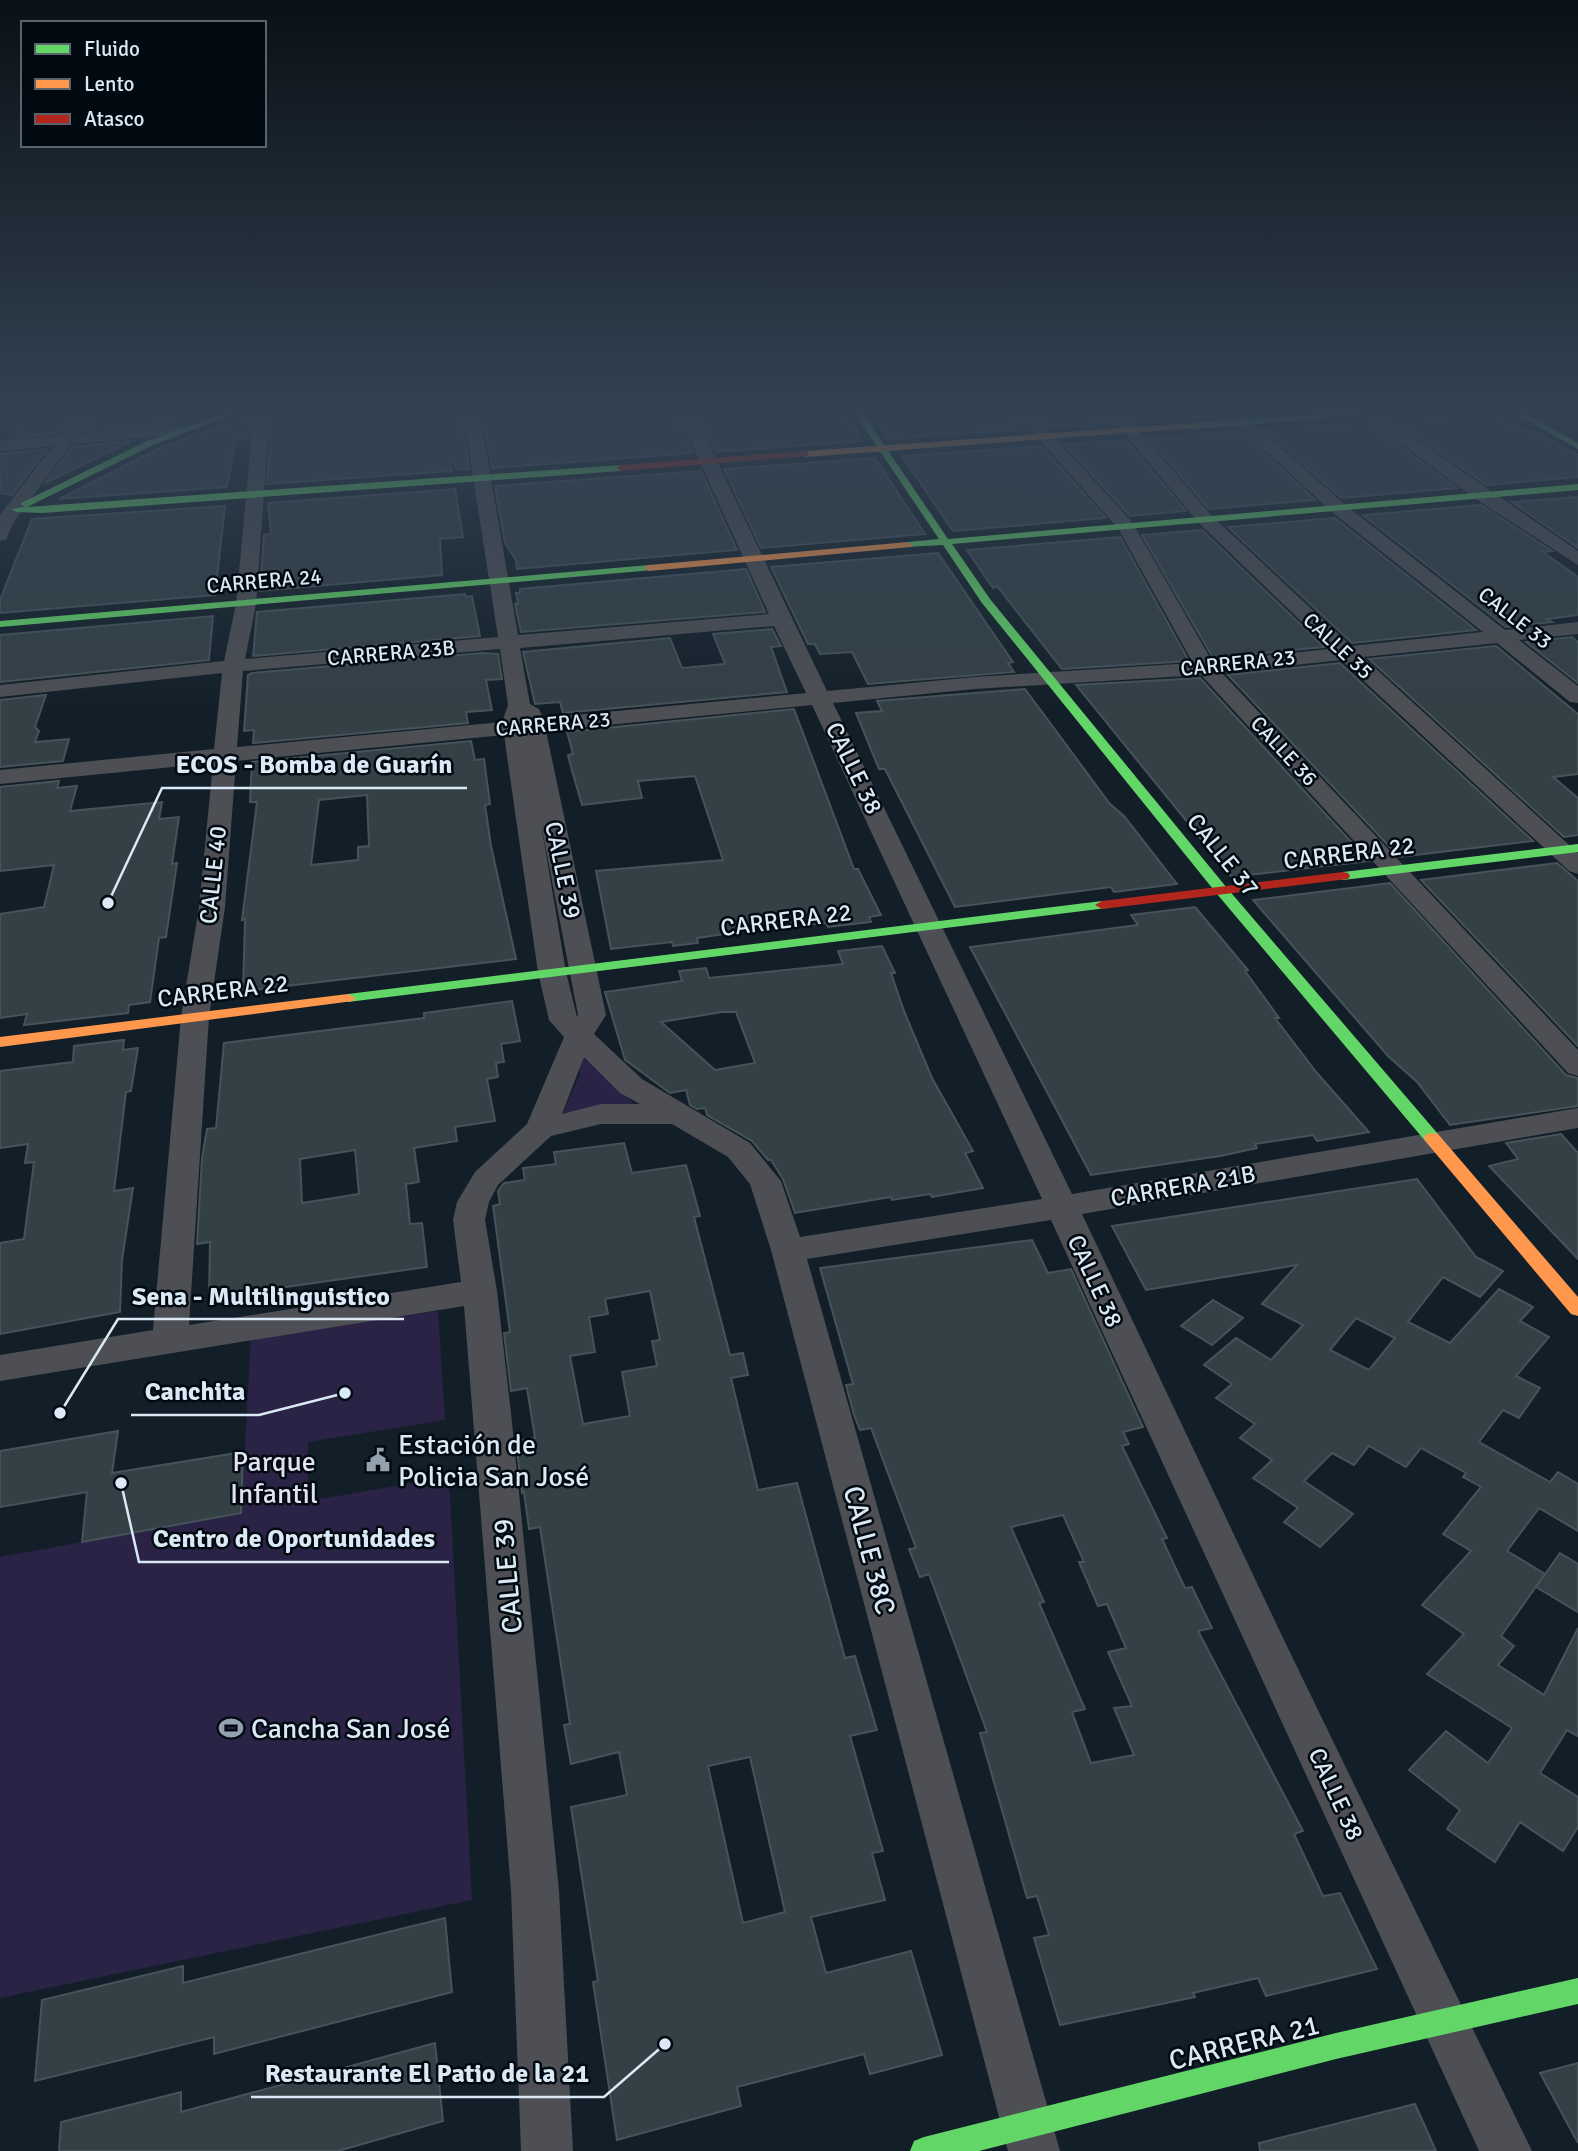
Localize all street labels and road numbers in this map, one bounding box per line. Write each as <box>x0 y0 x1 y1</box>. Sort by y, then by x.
street label: CARRERA 24 <box>205 563 323 599</box>
street label: CALLE 33 <box>1473 581 1557 655</box>
street label: CALLE 35 <box>1298 607 1378 685</box>
street label: CARRERA 23B <box>326 634 456 672</box>
street label: CARRERA 23 <box>1179 644 1297 682</box>
street label: CARRERA 23 <box>494 706 612 742</box>
street label: CALLE 36 <box>1245 711 1323 791</box>
street label: CALLE 38 <box>819 717 889 819</box>
street label: CALLE 37 <box>1180 807 1266 903</box>
street label: CALLE 39 <box>538 819 588 921</box>
street label: CALLE 40 <box>193 824 233 926</box>
street label: CARRERA 22 <box>1282 830 1416 876</box>
street label: CARRERA 22 <box>719 897 853 943</box>
street label: CARRERA 22 <box>156 968 290 1014</box>
street label: CARRERA 21B <box>1108 1159 1258 1213</box>
street label: CALLE 38 <box>1061 1230 1129 1332</box>
street label: CALLE 38C <box>836 1482 903 1618</box>
street label: CALLE 39 <box>486 1517 530 1635</box>
street label: CALLE 38 <box>1302 1743 1370 1845</box>
street label: CARRERA 21 <box>1165 2008 1323 2078</box>

